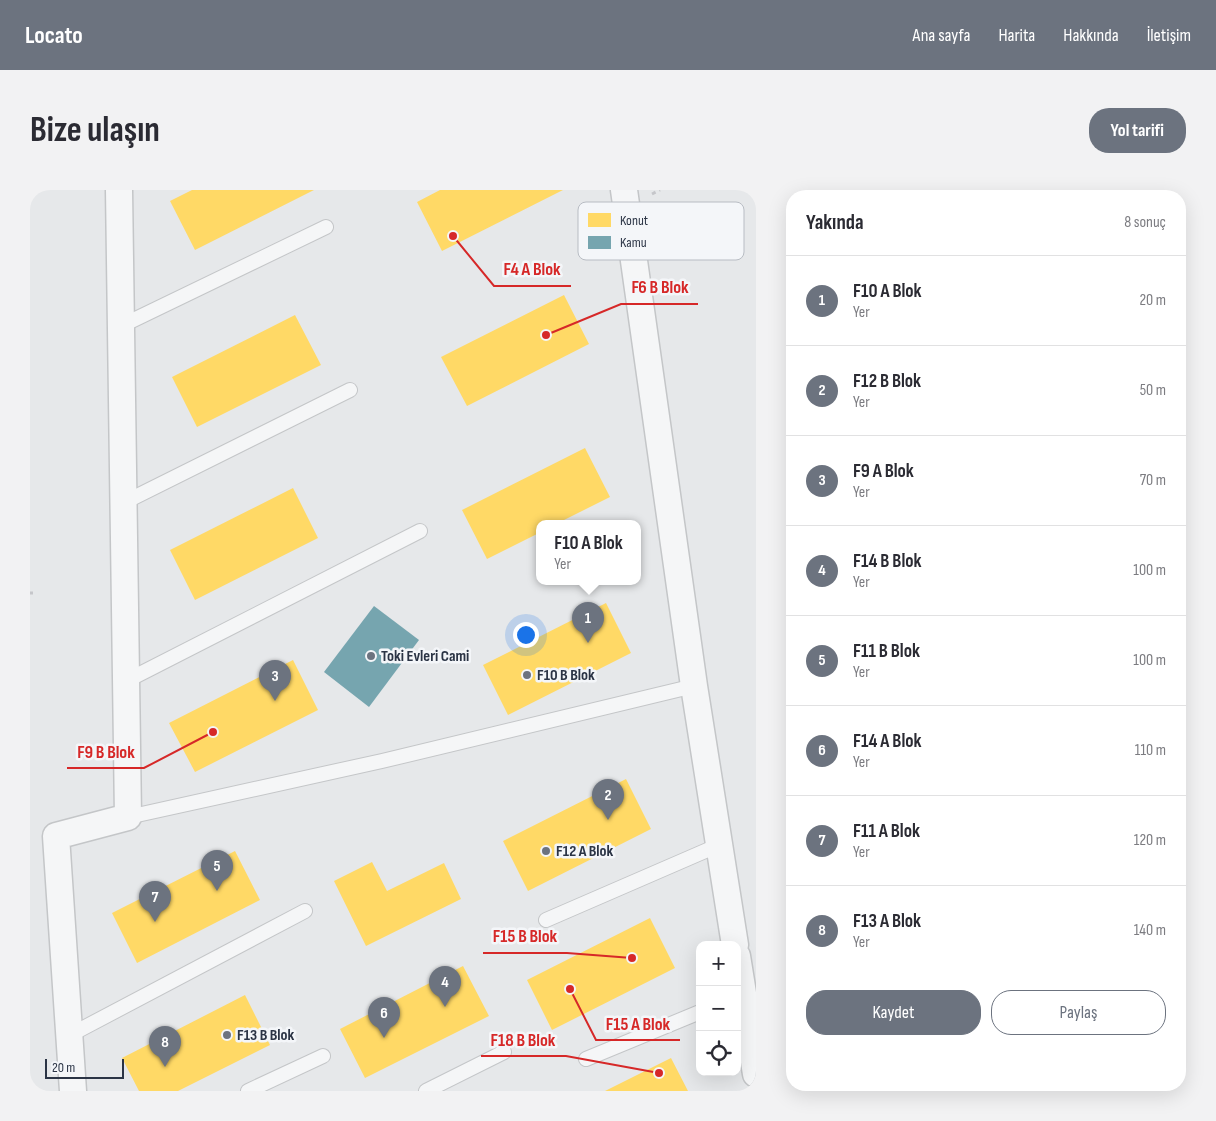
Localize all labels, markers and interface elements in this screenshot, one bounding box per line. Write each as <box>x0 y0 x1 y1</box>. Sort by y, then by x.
text: Locato <box>25 21 83 50</box>
text: Ana sayfa <box>913 25 970 46</box>
text: Harita <box>998 25 1035 46</box>
text: Hakkında <box>1063 25 1119 46</box>
text: İletişim <box>1147 25 1191 46</box>
button: Yol tarifi <box>1089 108 1186 153</box>
text: Bize ulaşın <box>30 109 160 152</box>
legend <box>578 202 744 260</box>
text: Yakında <box>806 210 863 235</box>
text: Konut <box>620 212 648 229</box>
text: 8 sonuç <box>1124 213 1166 232</box>
text: Kamu <box>620 234 647 251</box>
callout: F4 A Blok <box>494 253 571 286</box>
text: F4 A Blok <box>503 259 561 280</box>
callout: F6 B Blok <box>621 271 698 304</box>
text: F6 B Blok <box>631 277 689 298</box>
text: F10 A Blok <box>853 280 922 303</box>
text: 1 <box>819 291 825 310</box>
text: 20 m <box>1139 291 1166 310</box>
text: Yer <box>853 303 870 322</box>
text: F12 B Blok <box>853 370 921 393</box>
text: 2 <box>818 381 826 400</box>
text: 50 m <box>1140 381 1166 400</box>
text: Yer <box>853 393 870 412</box>
text: F9 A Blok <box>853 460 914 483</box>
text: 3 <box>818 471 826 490</box>
text: 70 m <box>1140 471 1166 490</box>
text: Yer <box>853 483 870 502</box>
popup <box>536 520 641 585</box>
text: F10 A Blok <box>554 532 623 555</box>
text: F14 B Blok <box>853 550 922 573</box>
text: Yer <box>554 555 571 574</box>
text: 4 <box>818 561 826 580</box>
text: 100 m <box>1133 561 1166 580</box>
text: Yer <box>853 573 870 592</box>
pin: 1 <box>572 602 604 643</box>
your location <box>513 622 539 648</box>
text: F11 B Blok <box>853 640 920 663</box>
place label: Toki Evleri Cami <box>381 647 469 666</box>
marker: Toki Evleri Cami <box>365 650 377 662</box>
text: 5 <box>818 651 826 670</box>
text: 100 m <box>1133 651 1166 670</box>
pin: 3 <box>259 660 291 701</box>
text: Yer <box>853 663 870 682</box>
place label: F10 B Blok <box>537 666 595 685</box>
marker: F10 B Blok <box>521 669 533 681</box>
text: F14 A Blok <box>853 730 922 753</box>
callout: F9 B Blok <box>67 735 144 768</box>
text: 6 <box>818 741 826 760</box>
text: 110 m <box>1135 741 1166 760</box>
text: F9 B Blok <box>77 742 135 763</box>
text: Yer <box>853 753 870 772</box>
pin: 2 <box>592 779 624 820</box>
text: F11 A Blok <box>853 820 920 843</box>
text: 7 <box>819 831 825 850</box>
text: 120 m <box>1134 831 1166 850</box>
place label: F12 A Blok <box>556 842 614 861</box>
text: Yer <box>853 843 870 862</box>
marker: F12 A Blok <box>540 845 552 857</box>
pin: 5 <box>201 850 233 891</box>
pin: 7 <box>139 881 171 922</box>
text: F13 A Blok <box>853 910 921 933</box>
callout: F15 B Blok <box>483 920 567 953</box>
text: 8 <box>818 921 826 940</box>
text: 140 m <box>1134 921 1166 940</box>
text: F15 B Blok <box>493 926 558 947</box>
text: Yer <box>853 933 870 952</box>
map controls <box>696 941 741 1076</box>
button: + <box>696 941 741 986</box>
pin: 4 <box>429 966 461 1007</box>
button: − <box>696 986 741 1031</box>
button: Kaydet <box>806 990 981 1035</box>
button: Paylaş <box>991 990 1166 1035</box>
pin: 6 <box>368 997 400 1038</box>
callout: F15 A Blok <box>596 1007 680 1040</box>
text: F15 A Blok <box>606 1014 671 1035</box>
callout: F18 B Blok <box>481 1023 566 1056</box>
pin: 8 <box>149 1026 181 1067</box>
place label: F13 B Blok <box>237 1026 295 1045</box>
marker: F13 B Blok <box>221 1029 233 1041</box>
text: F18 B Blok <box>491 1030 556 1051</box>
button: locate <box>696 1031 741 1076</box>
scale bar <box>45 1056 124 1079</box>
text: 20 m <box>52 1059 75 1076</box>

